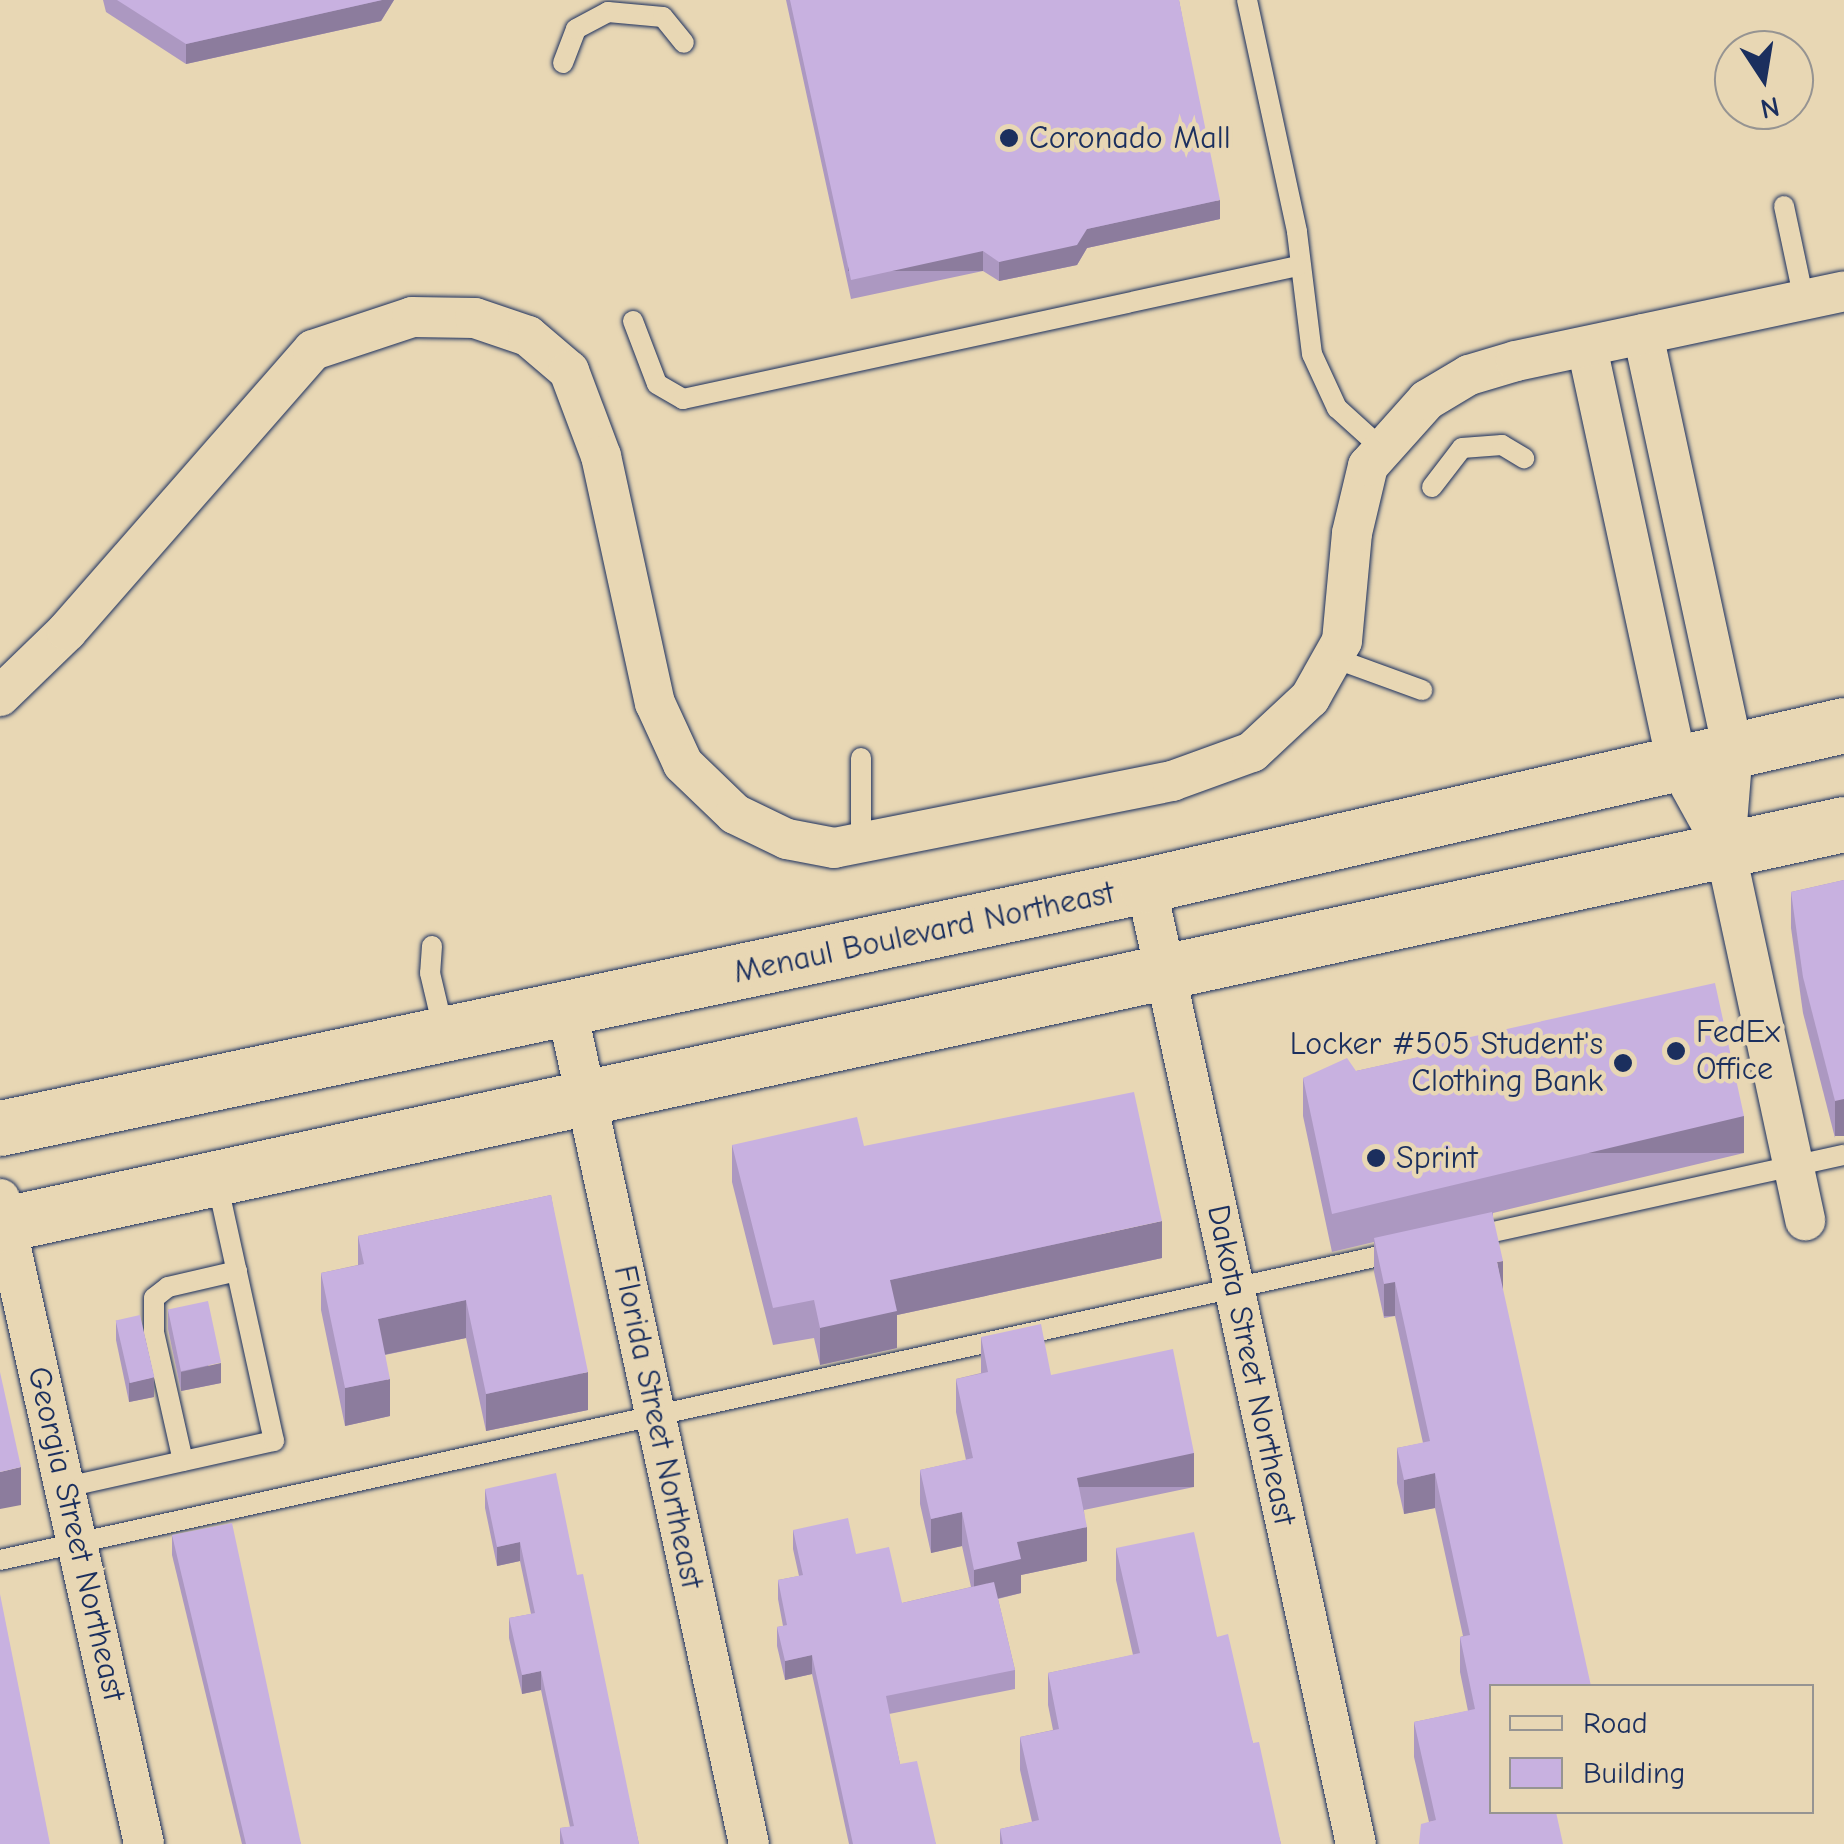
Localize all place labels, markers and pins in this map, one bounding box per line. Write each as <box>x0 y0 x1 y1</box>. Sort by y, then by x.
place label: Coronado Mall <box>1029 119 1231 157</box>
marker: Coronado Mall <box>998 127 1020 149</box>
place label: FedEx Office <box>1696 1014 1780 1089</box>
place label: Locker #505 Student's Clothing Bank <box>1290 1026 1603 1101</box>
marker: FedEx Office <box>1665 1040 1687 1062</box>
marker: Locker #505 Student's Clothing Bank <box>1612 1052 1634 1074</box>
place label: Sprint <box>1396 1139 1477 1177</box>
marker: Sprint <box>1365 1147 1387 1169</box>

